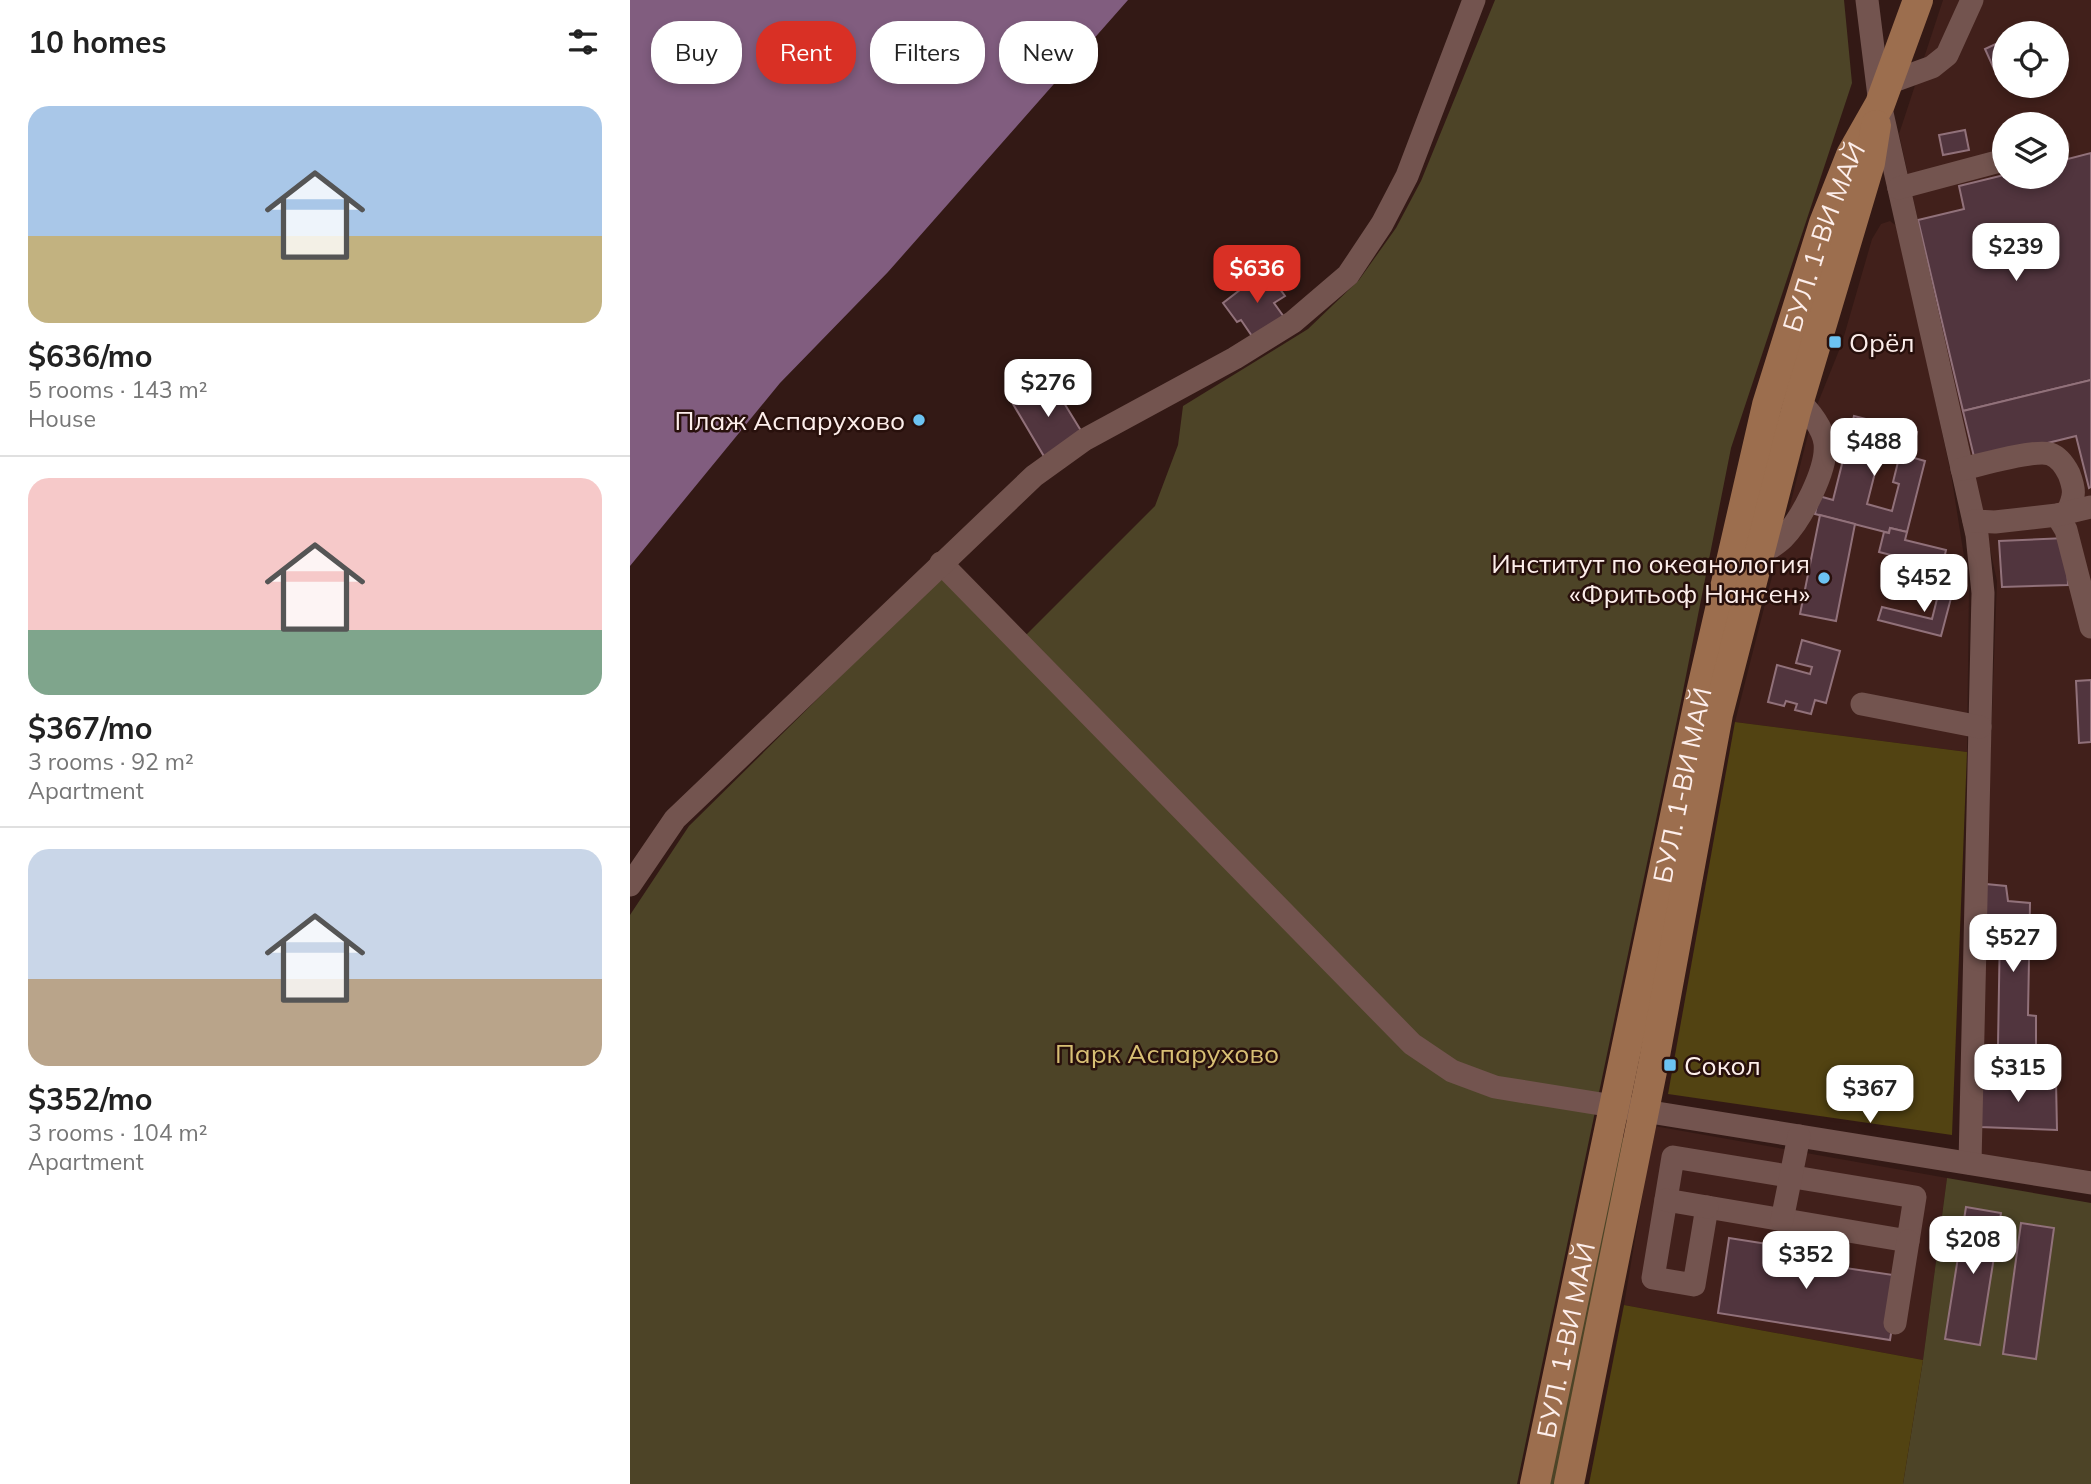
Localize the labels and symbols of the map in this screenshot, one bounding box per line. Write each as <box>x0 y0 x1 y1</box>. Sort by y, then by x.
street label: БУЛ. 1-ВИ МАЙ <box>1775 136 1872 336</box>
pin: $239 <box>1975 224 2057 283</box>
pin: $636 <box>1216 246 1298 305</box>
place label: Орёл <box>1849 326 1915 359</box>
marker: Орёл <box>1827 334 1843 350</box>
pin: $276 <box>1007 360 1089 419</box>
place label: Плаж Аспарухово <box>674 404 905 437</box>
marker: Плаж Аспарухово <box>911 412 927 428</box>
pin: $488 <box>1833 419 1915 478</box>
place label: Институт по океанология «Фритьоф Нансен» <box>1491 547 1810 610</box>
pin: $452 <box>1883 554 1965 614</box>
marker: Институт по океанология «Фритьоф Нансен» <box>1816 570 1832 586</box>
street label: БУЛ. 1-ВИ МАЙ <box>1645 684 1718 886</box>
pin: $527 <box>1972 914 2054 974</box>
park label: Парк Аспарухово <box>1055 1037 1279 1070</box>
pin: $315 <box>1977 1044 2059 1104</box>
place label: Сокол <box>1684 1049 1761 1082</box>
marker: Сокол <box>1662 1057 1678 1073</box>
pin: $367 <box>1829 1066 1911 1125</box>
pin: $208 <box>1932 1216 2014 1276</box>
pin: $352 <box>1765 1232 1847 1291</box>
street label: БУЛ. 1-ВИ МАЙ <box>1529 1239 1602 1441</box>

